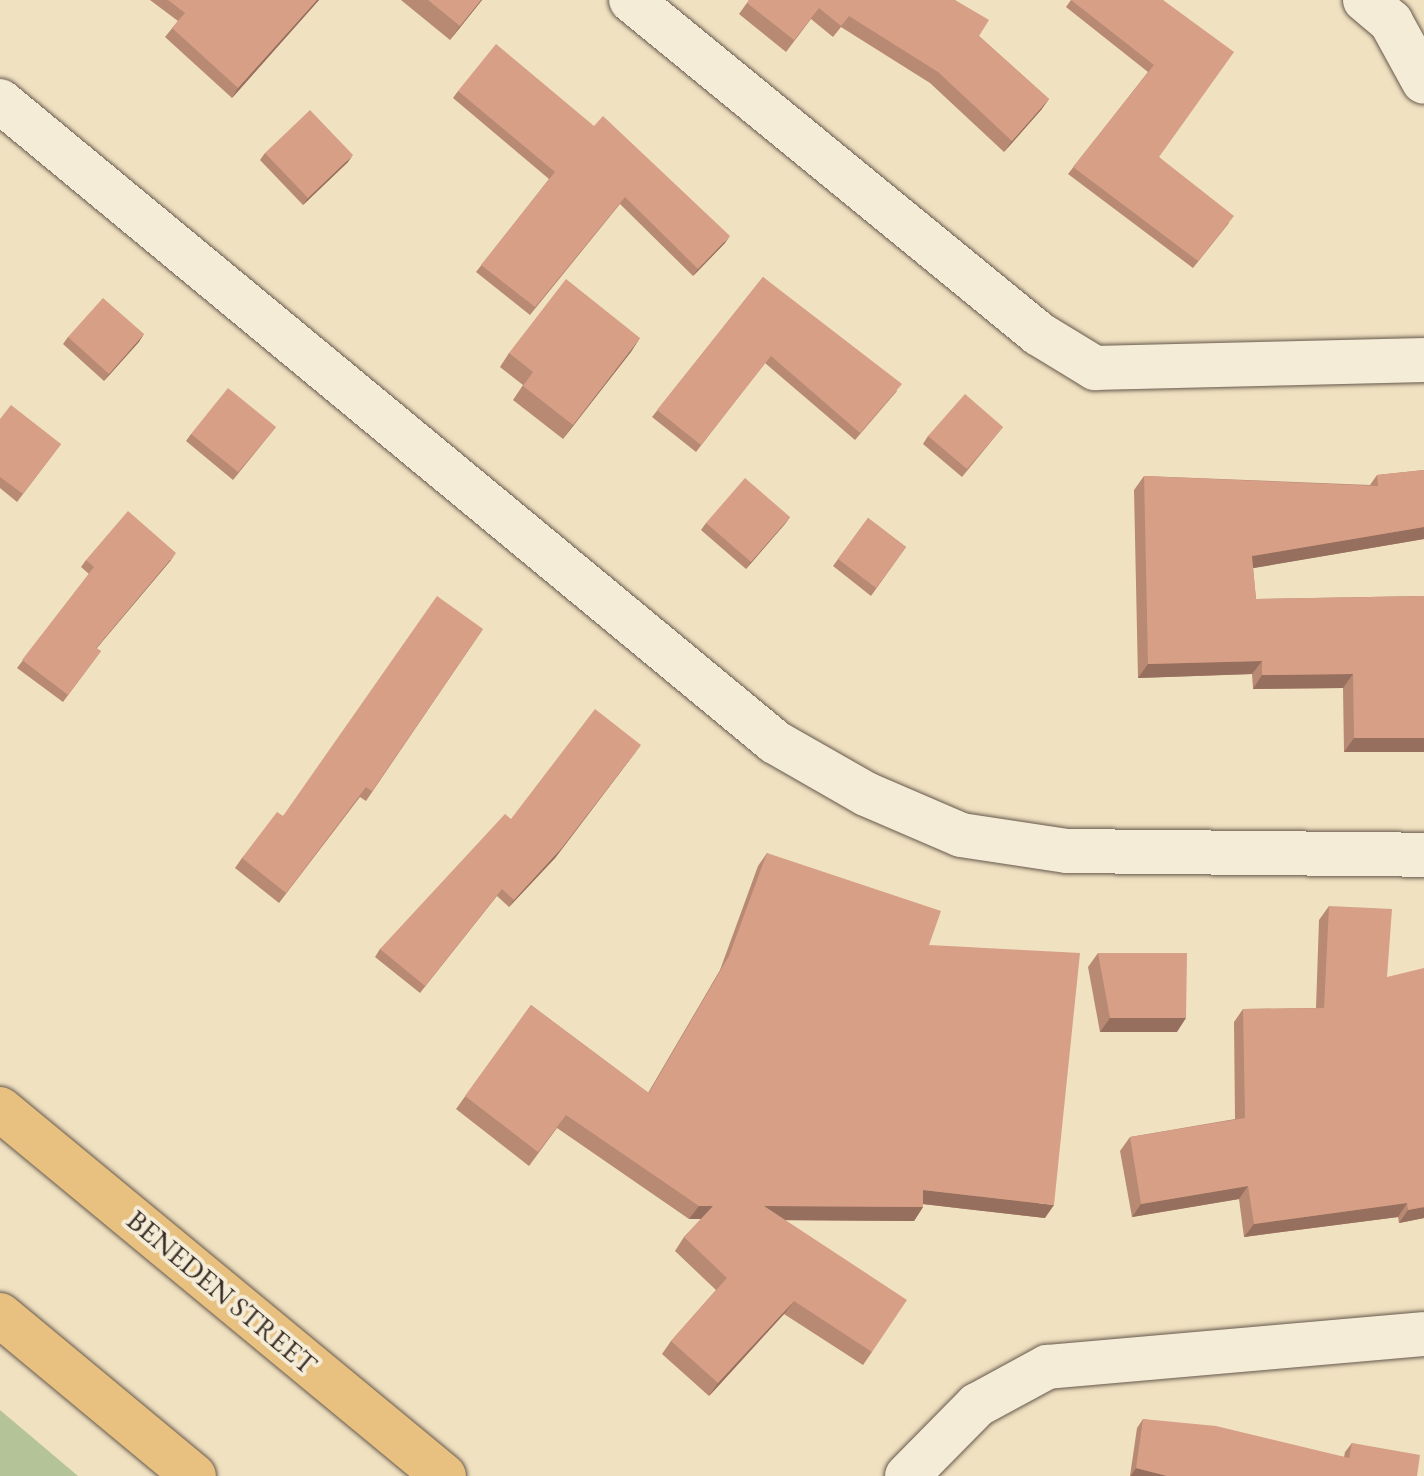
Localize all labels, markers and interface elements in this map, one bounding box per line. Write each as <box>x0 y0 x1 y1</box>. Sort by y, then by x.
street label: BENEDEN STREET <box>120 1203 324 1381</box>

